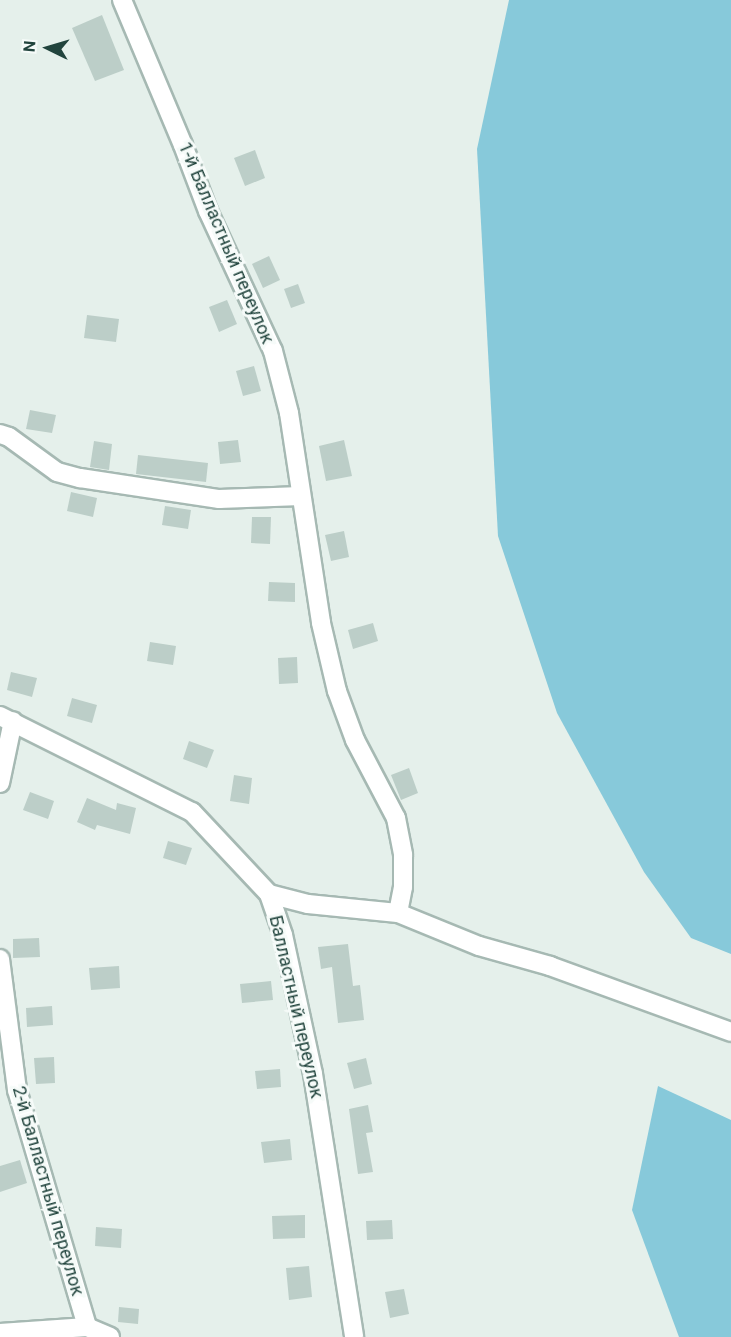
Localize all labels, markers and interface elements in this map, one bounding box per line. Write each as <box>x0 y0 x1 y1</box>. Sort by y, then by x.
north arrow <box>18 18 78 78</box>
text: N <box>20 40 40 53</box>
street label: 1-й Балластный переулок <box>174 139 278 347</box>
street label: Балластный переулок <box>264 913 328 1101</box>
street label: 2-й Балластный переулок <box>8 1084 88 1298</box>

